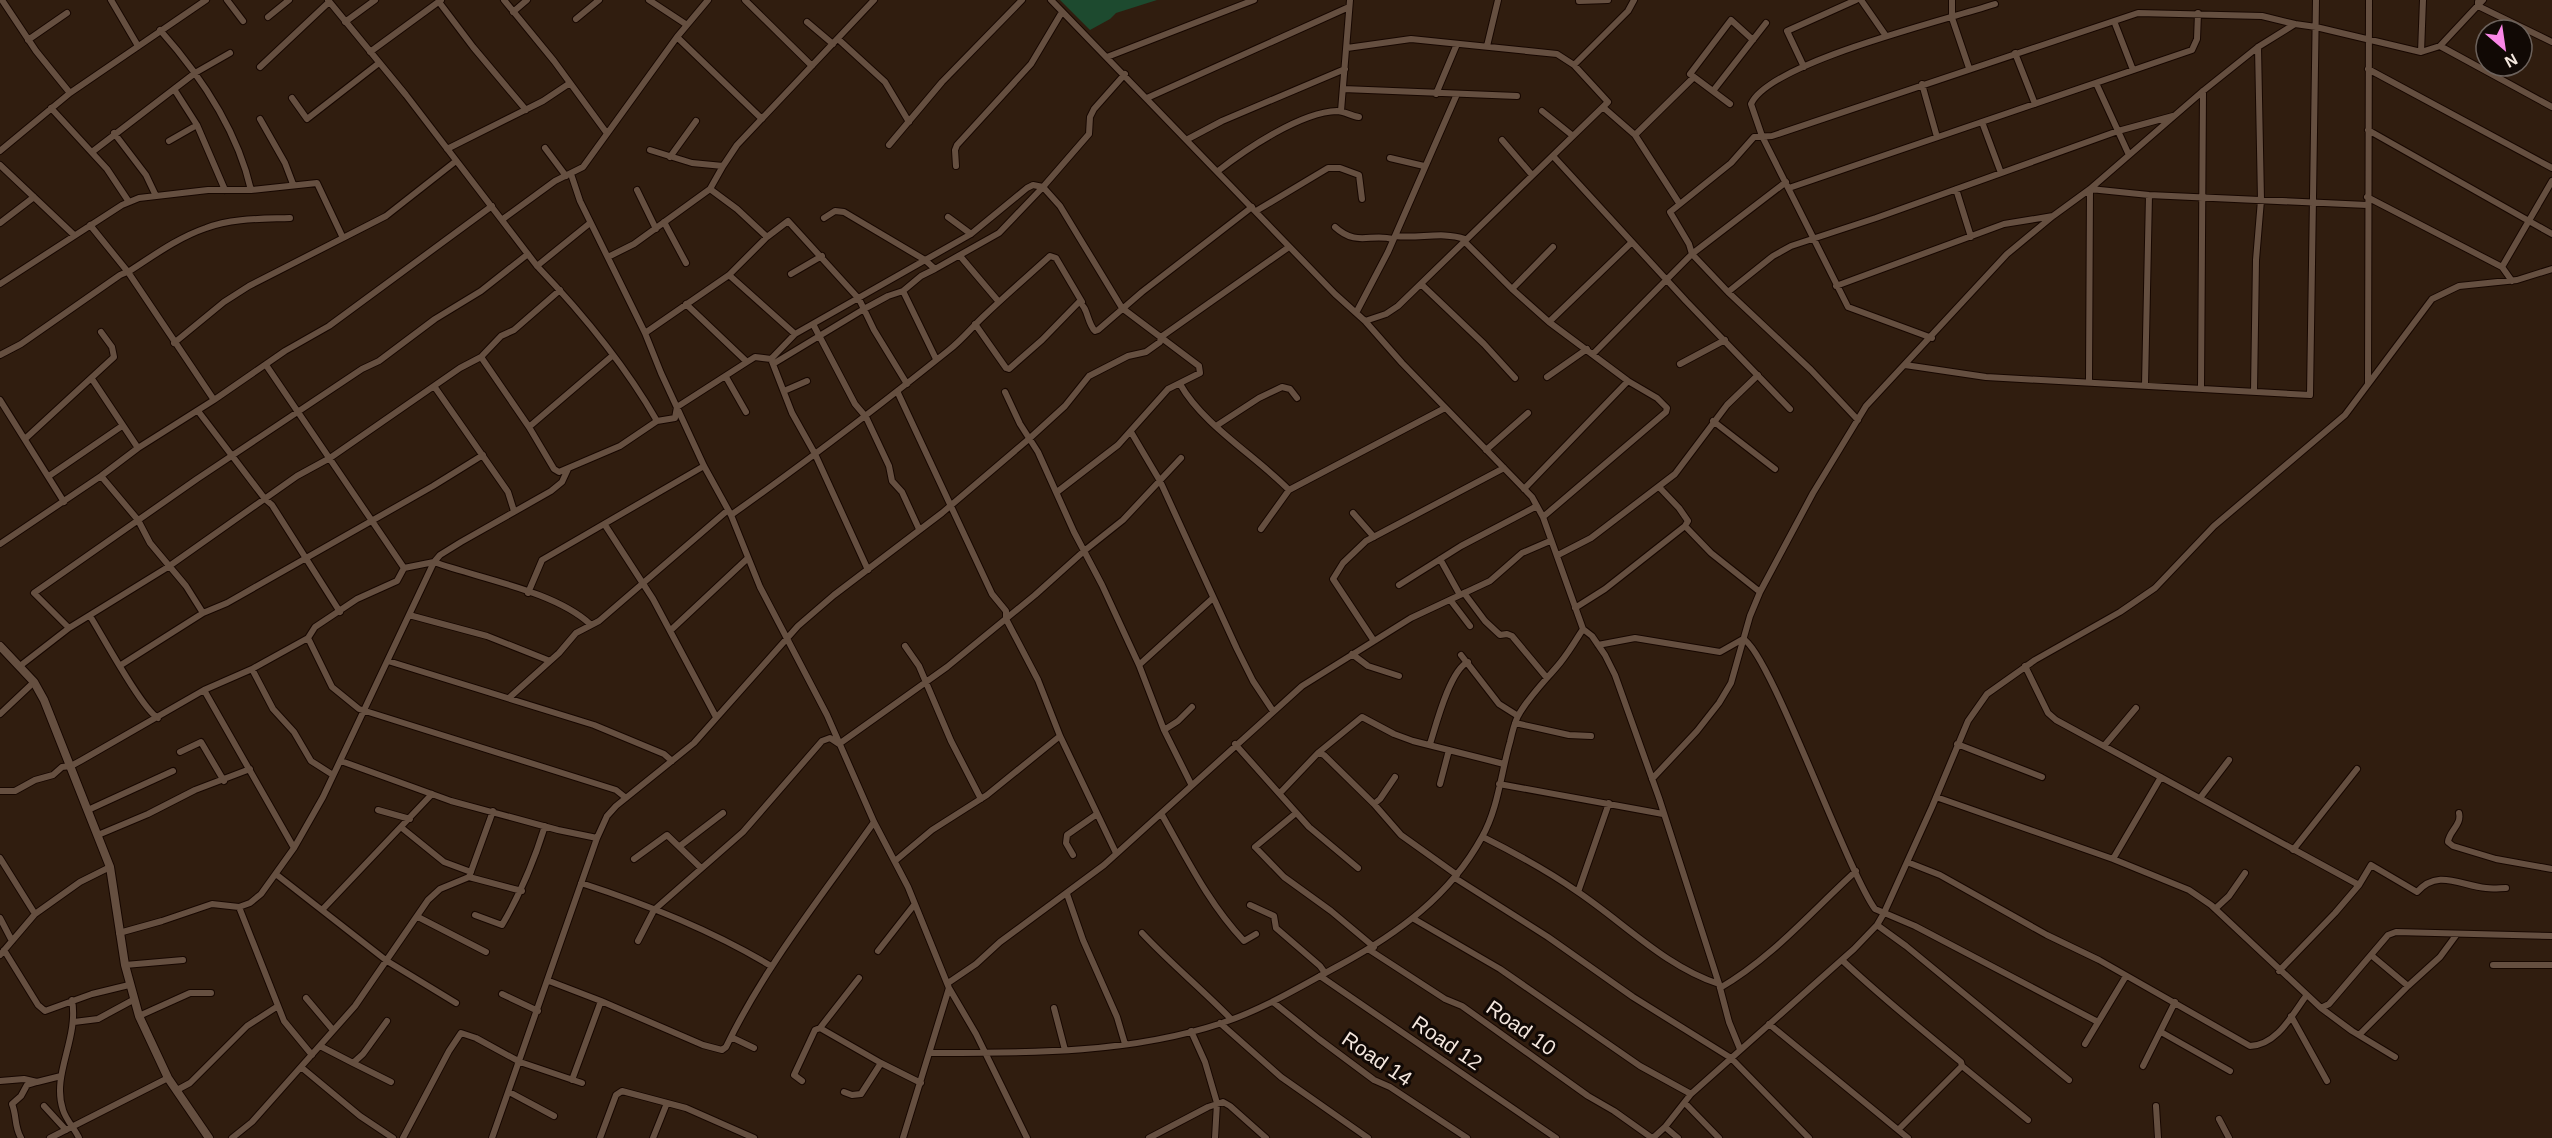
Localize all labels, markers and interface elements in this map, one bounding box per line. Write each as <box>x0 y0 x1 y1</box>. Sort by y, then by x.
north arrow <box>2474 18 2534 78</box>
text: N <box>2502 50 2520 71</box>
street label: Road 10 <box>1482 995 1560 1060</box>
street label: Road 12 <box>1408 1011 1487 1074</box>
street label: Road 14 <box>1338 1027 1417 1090</box>

